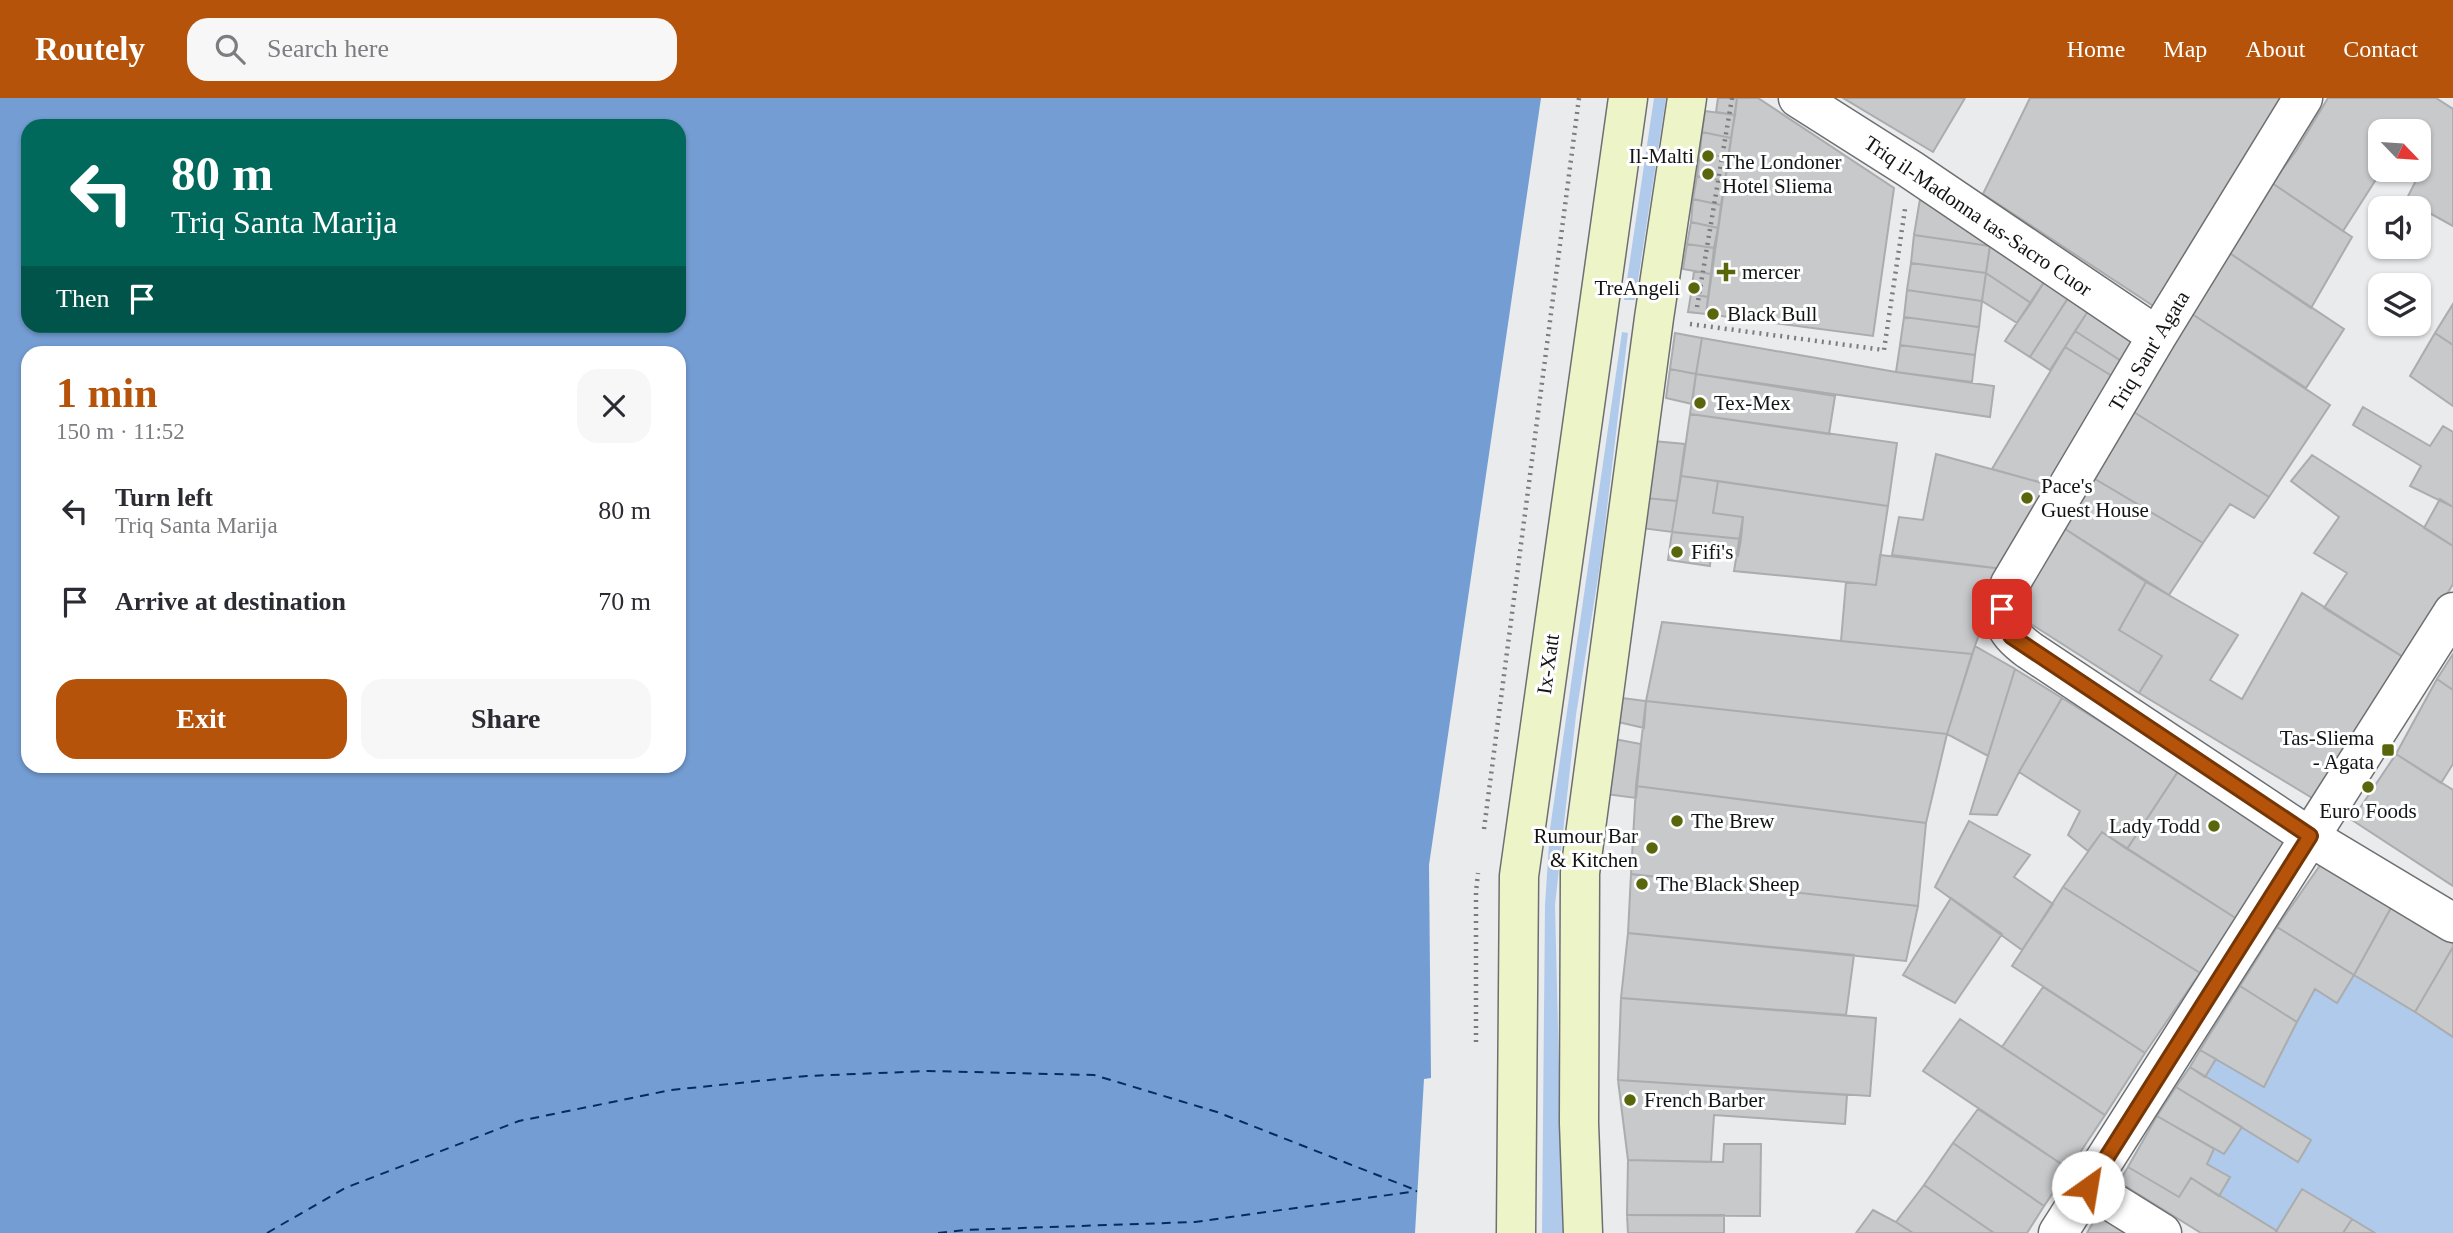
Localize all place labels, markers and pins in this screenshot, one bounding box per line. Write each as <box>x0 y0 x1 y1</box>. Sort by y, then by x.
place label: Il-Malti <box>1629 144 1694 168</box>
marker: Il-Malti <box>1700 148 1716 164</box>
place label: The Londoner Hotel Sliema <box>1722 150 1842 198</box>
marker: The Londoner Hotel Sliema <box>1700 166 1716 182</box>
place label: mercer <box>1742 260 1800 284</box>
marker: mercer <box>1716 262 1736 282</box>
place label: TreAngeli <box>1594 276 1680 300</box>
marker: TreAngeli <box>1686 280 1702 296</box>
place label: Black Bull <box>1727 302 1818 326</box>
marker: Black Bull <box>1705 306 1721 322</box>
place label: Tex-Mex <box>1714 391 1791 415</box>
marker: Tex-Mex <box>1692 395 1708 411</box>
place label: Pace's Guest House <box>2041 474 2149 522</box>
marker: Pace's Guest House <box>2019 490 2035 506</box>
place label: Fifi's <box>1691 540 1733 564</box>
marker: Fifi's <box>1669 544 1685 560</box>
pin <box>1972 579 2032 639</box>
place label: Tas-Sliema - Agata <box>2280 726 2375 774</box>
marker: Tas-Sliema - Agata <box>2380 742 2396 758</box>
marker: Euro Foods <box>2360 779 2376 795</box>
place label: Euro Foods <box>2319 799 2417 823</box>
place label: The Brew <box>1691 809 1775 833</box>
marker: The Brew <box>1669 813 1685 829</box>
place label: Lady Todd <box>2109 814 2200 838</box>
marker: Lady Todd <box>2206 818 2222 834</box>
place label: Rumour Bar & Kitchen <box>1534 824 1638 872</box>
marker: Rumour Bar & Kitchen <box>1644 840 1660 856</box>
place label: The Black Sheep <box>1656 872 1799 896</box>
marker: The Black Sheep <box>1634 876 1650 892</box>
place label: French Barber <box>1644 1088 1765 1112</box>
marker: French Barber <box>1622 1092 1638 1108</box>

